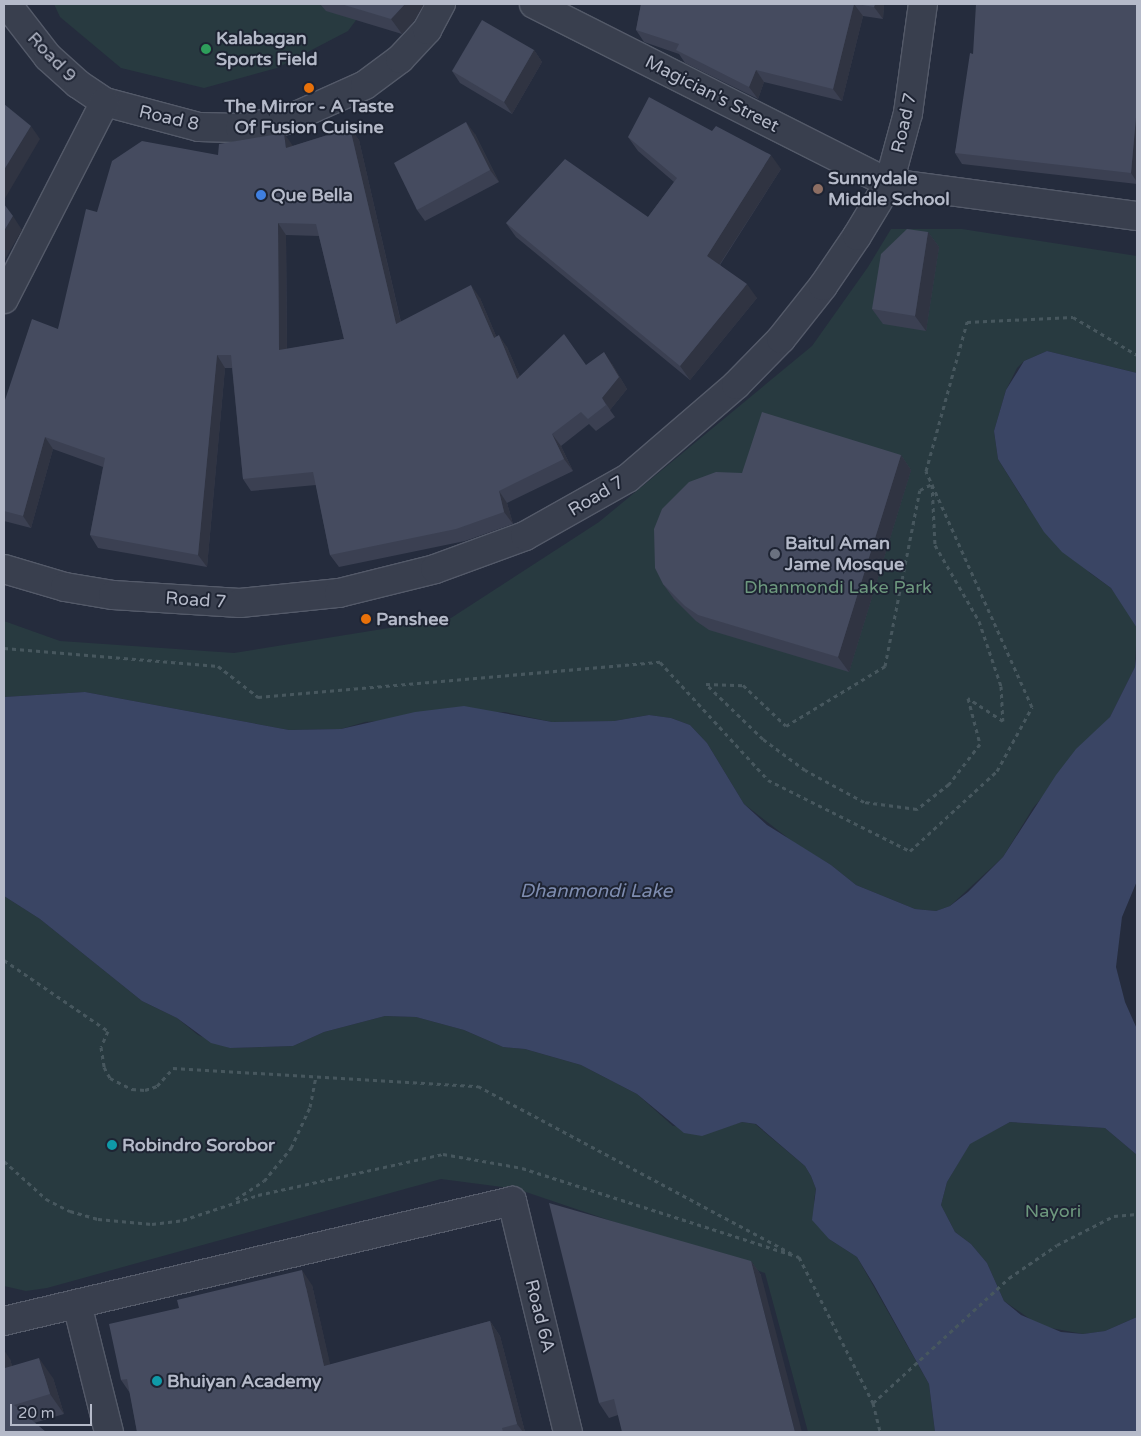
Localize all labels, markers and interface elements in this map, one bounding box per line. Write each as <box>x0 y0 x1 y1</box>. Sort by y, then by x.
street label: Road 9 <box>23 27 81 87</box>
place label: Kalabagan Sports Field <box>216 28 318 70</box>
marker: Kalabagan Sports Field <box>200 43 212 55</box>
street label: Magician's Street <box>641 51 783 137</box>
marker: The Mirror - A Taste Of Fusion Cuisine <box>303 82 315 94</box>
street label: Road 7 <box>887 91 921 155</box>
place label: The Mirror - A Taste Of Fusion Cuisine <box>224 96 394 138</box>
street label: Road 8 <box>137 101 201 135</box>
place label: Sunnydale Middle School <box>828 168 950 210</box>
marker: Sunnydale Middle School <box>812 183 824 195</box>
place label: Que Bella <box>271 184 353 206</box>
marker: Que Bella <box>255 189 267 201</box>
street label: Road 7 <box>564 471 628 521</box>
place label: Baitul Aman Jame Mosque <box>785 533 904 576</box>
marker: Baitul Aman Jame Mosque <box>769 548 781 560</box>
park label: Dhanmondi Lake Park <box>744 576 932 598</box>
street label: Road 7 <box>165 587 227 613</box>
place label: Panshee <box>376 608 449 630</box>
marker: Panshee <box>360 613 372 625</box>
water label: Dhanmondi Lake <box>520 881 672 903</box>
place label: Robindro Sorobor <box>122 1134 275 1156</box>
marker: Robindro Sorobor <box>106 1139 118 1151</box>
park label: Nayori <box>1025 1200 1081 1222</box>
street label: Road 6A <box>520 1277 560 1355</box>
place label: Bhuiyan Academy <box>167 1370 321 1392</box>
marker: Bhuiyan Academy <box>151 1375 163 1387</box>
scale bar <box>12 1394 95 1426</box>
text: 20 m <box>18 1404 55 1422</box>

